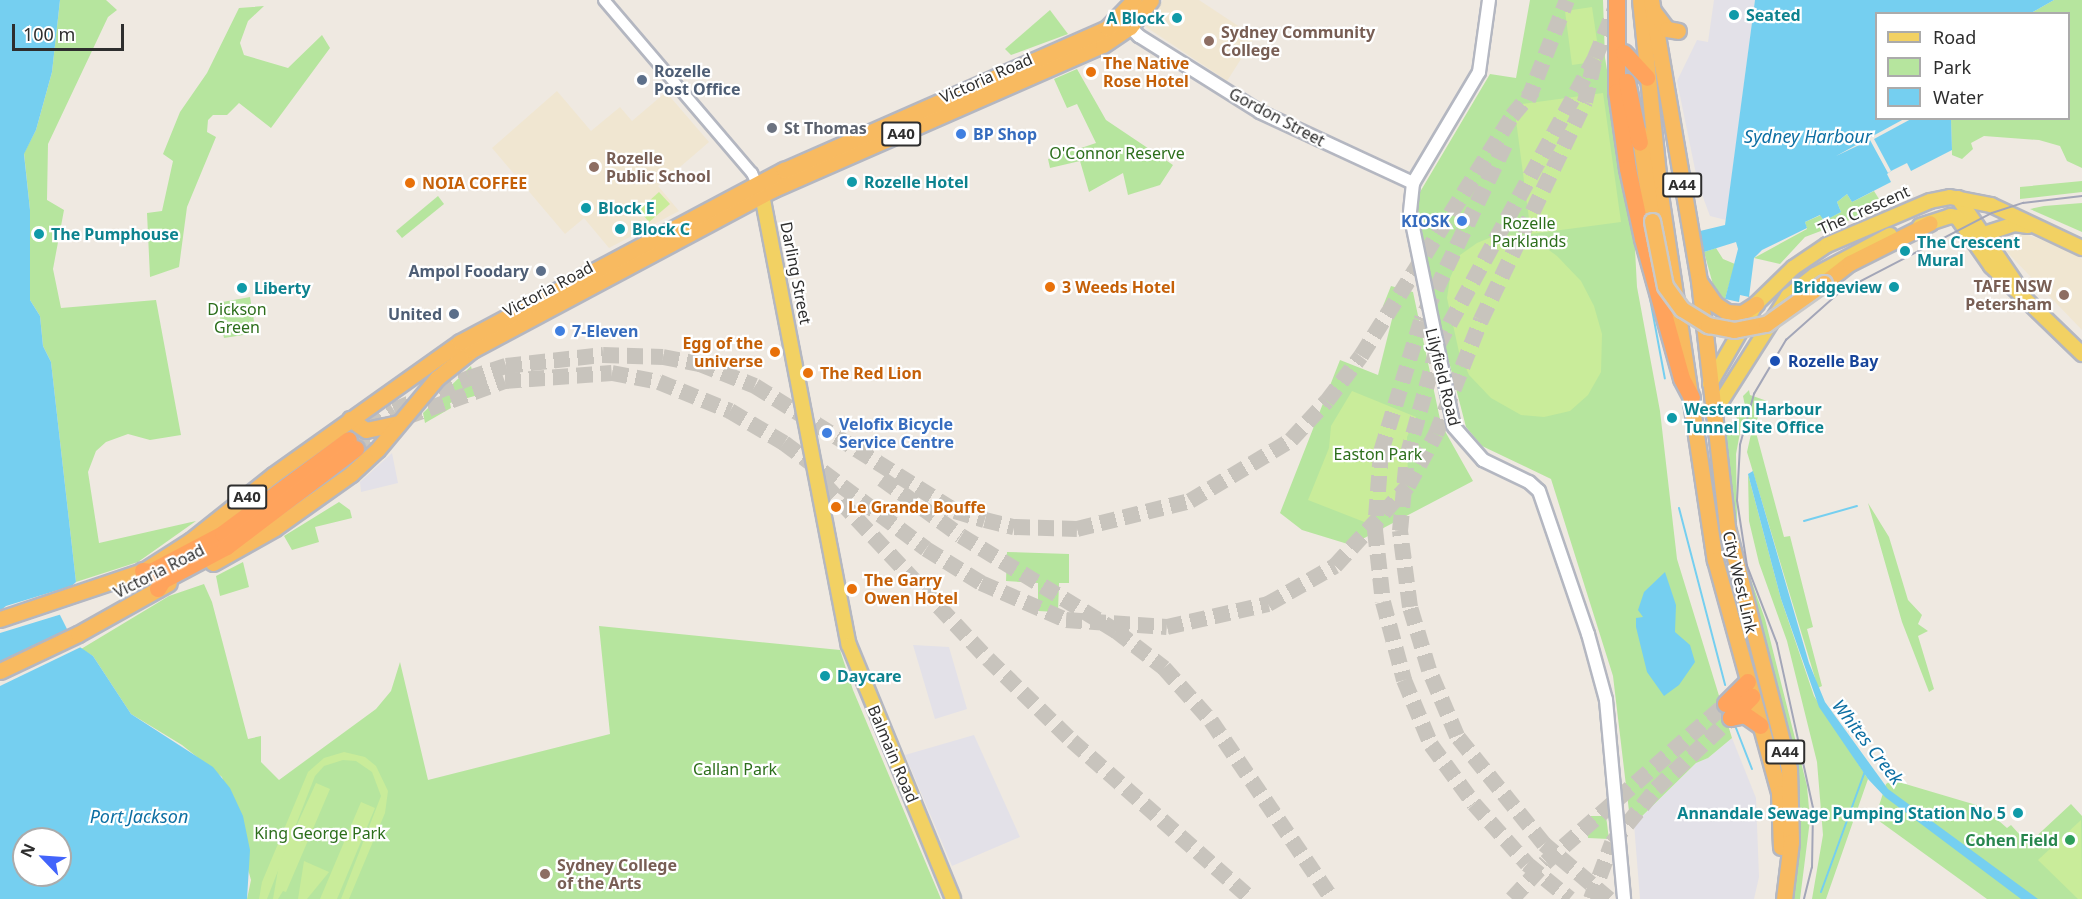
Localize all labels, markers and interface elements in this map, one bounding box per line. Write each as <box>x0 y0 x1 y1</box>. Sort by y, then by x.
place label: Seated <box>1746 5 1801 25</box>
place label: A Block <box>1106 8 1165 28</box>
marker: Seated <box>1727 8 1741 22</box>
marker: A Block <box>1170 11 1184 25</box>
scale bar <box>15 12 128 50</box>
legend <box>1875 12 2070 120</box>
text: 100 m <box>23 22 75 46</box>
place label: Sydney Community College <box>1221 22 1375 60</box>
text: Road <box>1933 25 1976 49</box>
marker: Sydney Community College <box>1202 34 1216 48</box>
street label: Victoria Road <box>937 49 1035 107</box>
place label: The Native Rose Hotel <box>1103 53 1189 91</box>
text: Park <box>1933 55 1971 79</box>
place label: Rozelle Post Office <box>654 61 741 99</box>
marker: The Native Rose Hotel <box>1084 65 1098 79</box>
marker: Rozelle Post Office <box>635 73 649 87</box>
street label: Gordon Street <box>1226 84 1328 150</box>
text: Water <box>1933 85 1984 109</box>
place label: St Thomas <box>784 118 867 138</box>
marker: St Thomas <box>765 121 779 135</box>
road number: A40 <box>880 122 922 146</box>
place label: BP Shop <box>973 124 1037 144</box>
water label: Sydney Harbour <box>1744 125 1872 147</box>
marker: BP Shop <box>954 127 968 141</box>
park label: O'Connor Reserve <box>1049 143 1185 163</box>
place label: Rozelle Public School <box>606 148 711 186</box>
marker: Rozelle Public School <box>587 160 601 174</box>
place label: Rozelle Hotel <box>864 172 969 192</box>
place label: NOIA COFFEE <box>422 173 527 193</box>
road number: A44 <box>1661 173 1703 197</box>
marker: Rozelle Hotel <box>845 175 859 189</box>
marker: NOIA COFFEE <box>403 176 417 190</box>
street label: The Crescent <box>1816 181 1912 239</box>
place label: Block E <box>598 198 655 218</box>
marker: Block E <box>579 201 593 215</box>
place label: KIOSK <box>1401 211 1450 231</box>
park label: Rozelle Parklands <box>1492 213 1566 251</box>
marker: KIOSK <box>1455 214 1469 228</box>
place label: Block C <box>632 219 690 239</box>
street label: Darling Street <box>777 220 815 326</box>
marker: Block C <box>613 222 627 236</box>
place label: The Pumphouse <box>51 224 179 244</box>
marker: The Pumphouse <box>32 227 46 241</box>
place label: The Crescent Mural <box>1917 232 2020 270</box>
marker: The Crescent Mural <box>1898 244 1912 258</box>
street label: Victoria Road <box>500 257 596 321</box>
place label: Ampol Foodary <box>409 261 529 281</box>
marker: Ampol Foodary <box>534 264 548 278</box>
place label: TAFE NSW Petersham <box>1965 276 2052 314</box>
place label: 3 Weeds Hotel <box>1062 277 1175 297</box>
place label: Bridgeview <box>1793 277 1882 297</box>
place label: Liberty <box>254 278 311 298</box>
marker: 3 Weeds Hotel <box>1043 280 1057 294</box>
marker: Bridgeview <box>1887 280 1901 294</box>
marker: Liberty <box>235 281 249 295</box>
marker: TAFE NSW Petersham <box>2057 288 2071 302</box>
park label: Dickson Green <box>207 299 267 337</box>
place label: United <box>388 304 442 324</box>
marker: United <box>447 307 461 321</box>
place label: 7-Eleven <box>572 321 638 341</box>
marker: 7-Eleven <box>553 324 567 338</box>
street label: Lilyfield Road <box>1422 326 1464 428</box>
place label: Egg of the universe <box>682 333 763 371</box>
marker: Egg of the universe <box>768 345 782 359</box>
place label: Rozelle Bay <box>1788 351 1878 371</box>
marker: Rozelle Bay <box>1766 352 1784 370</box>
place label: The Red Lion <box>820 363 922 383</box>
marker: The Red Lion <box>801 366 815 380</box>
place label: Western Harbour Tunnel Site Office <box>1684 399 1824 437</box>
marker: Western Harbour Tunnel Site Office <box>1665 411 1679 425</box>
place label: Velofix Bicycle Service Centre <box>839 414 954 452</box>
marker: Velofix Bicycle Service Centre <box>820 426 834 440</box>
park label: Easton Park <box>1334 444 1422 464</box>
road number: A40 <box>226 485 268 509</box>
place label: Le Grande Bouffe <box>848 497 986 517</box>
marker: Le Grande Bouffe <box>829 500 843 514</box>
street label: City West Link <box>1719 529 1761 635</box>
street label: Victoria Road <box>110 540 208 602</box>
place label: The Garry Owen Hotel <box>864 570 958 608</box>
marker: The Garry Owen Hotel <box>845 582 859 596</box>
place label: Daycare <box>837 666 902 686</box>
marker: Daycare <box>818 669 832 683</box>
water label: Whites Creek <box>1828 695 1908 789</box>
street label: Balmain Road <box>864 702 922 806</box>
road number: A44 <box>1764 740 1806 764</box>
park label: Callan Park <box>693 759 777 779</box>
place label: Annandale Sewage Pumping Station No 5 <box>1677 803 2006 823</box>
water label: Port Jackson <box>90 805 188 827</box>
marker: Annandale Sewage Pumping Station No 5 <box>2011 806 2025 820</box>
park label: King George Park <box>254 823 386 843</box>
north arrow <box>12 827 72 887</box>
place label: Cohen Field <box>1965 830 2058 850</box>
marker: Cohen Field <box>2063 833 2077 847</box>
text: N <box>15 840 40 861</box>
place label: Sydney College of the Arts <box>557 855 677 893</box>
marker: Sydney College of the Arts <box>538 867 552 881</box>

